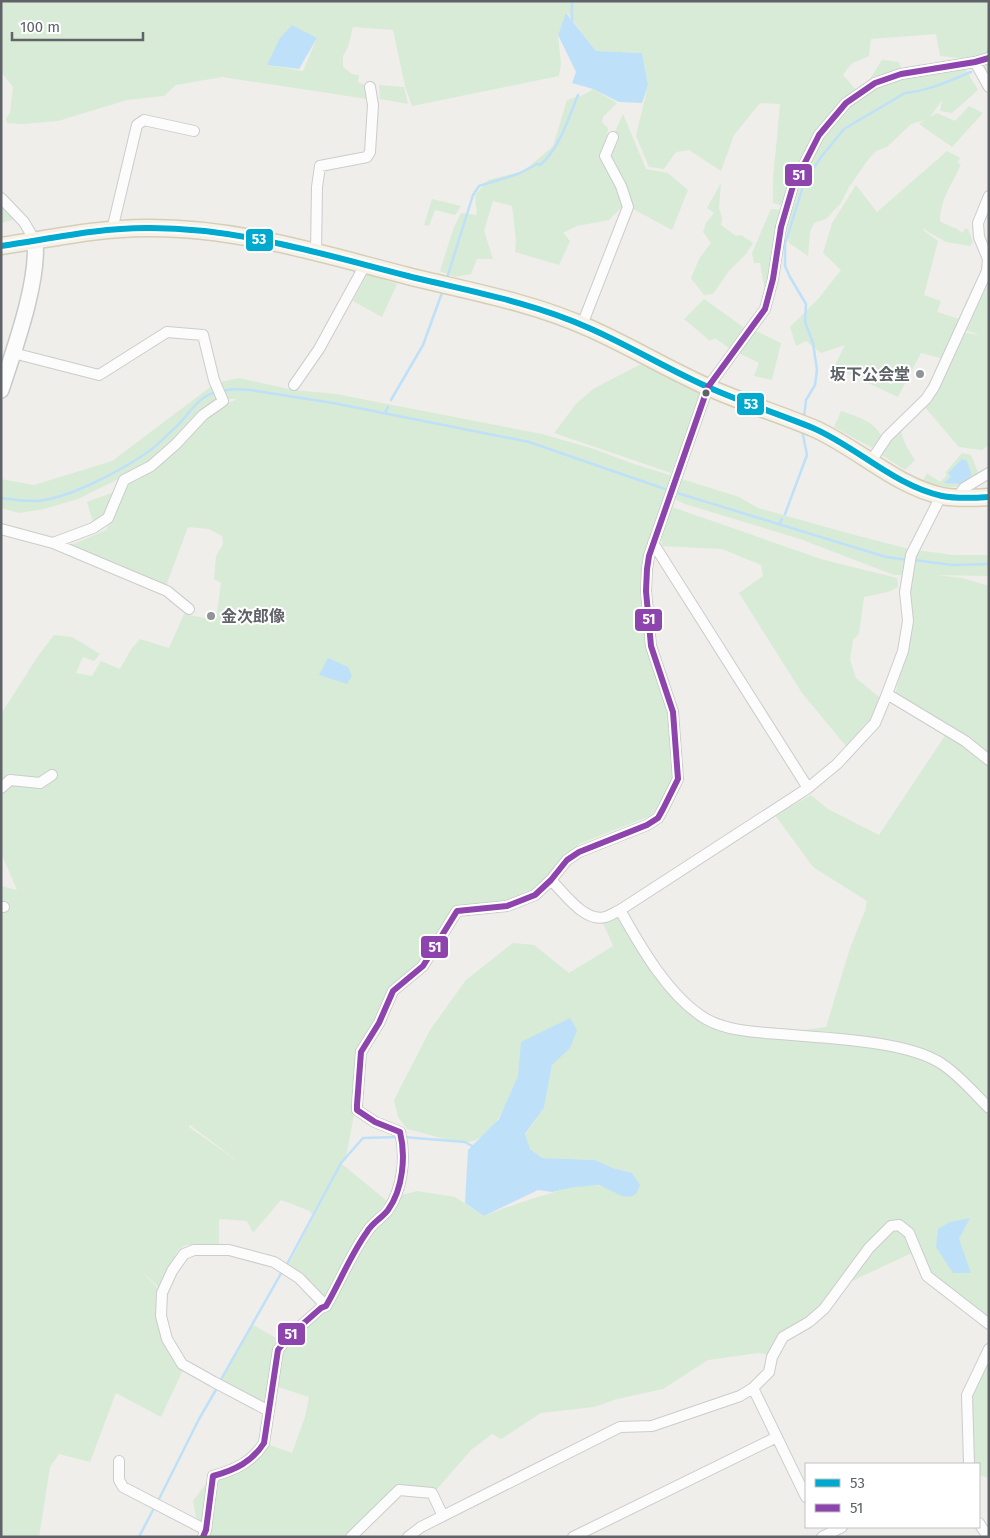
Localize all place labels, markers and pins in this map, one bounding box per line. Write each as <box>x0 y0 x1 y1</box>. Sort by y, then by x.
place label: 坂下公会堂 <box>830 365 910 384</box>
marker: 坂下公会堂 <box>914 368 926 380</box>
unlabelled marker <box>701 388 711 398</box>
place label: 金次郎像 <box>221 607 285 626</box>
marker: 金次郎像 <box>205 610 217 622</box>

